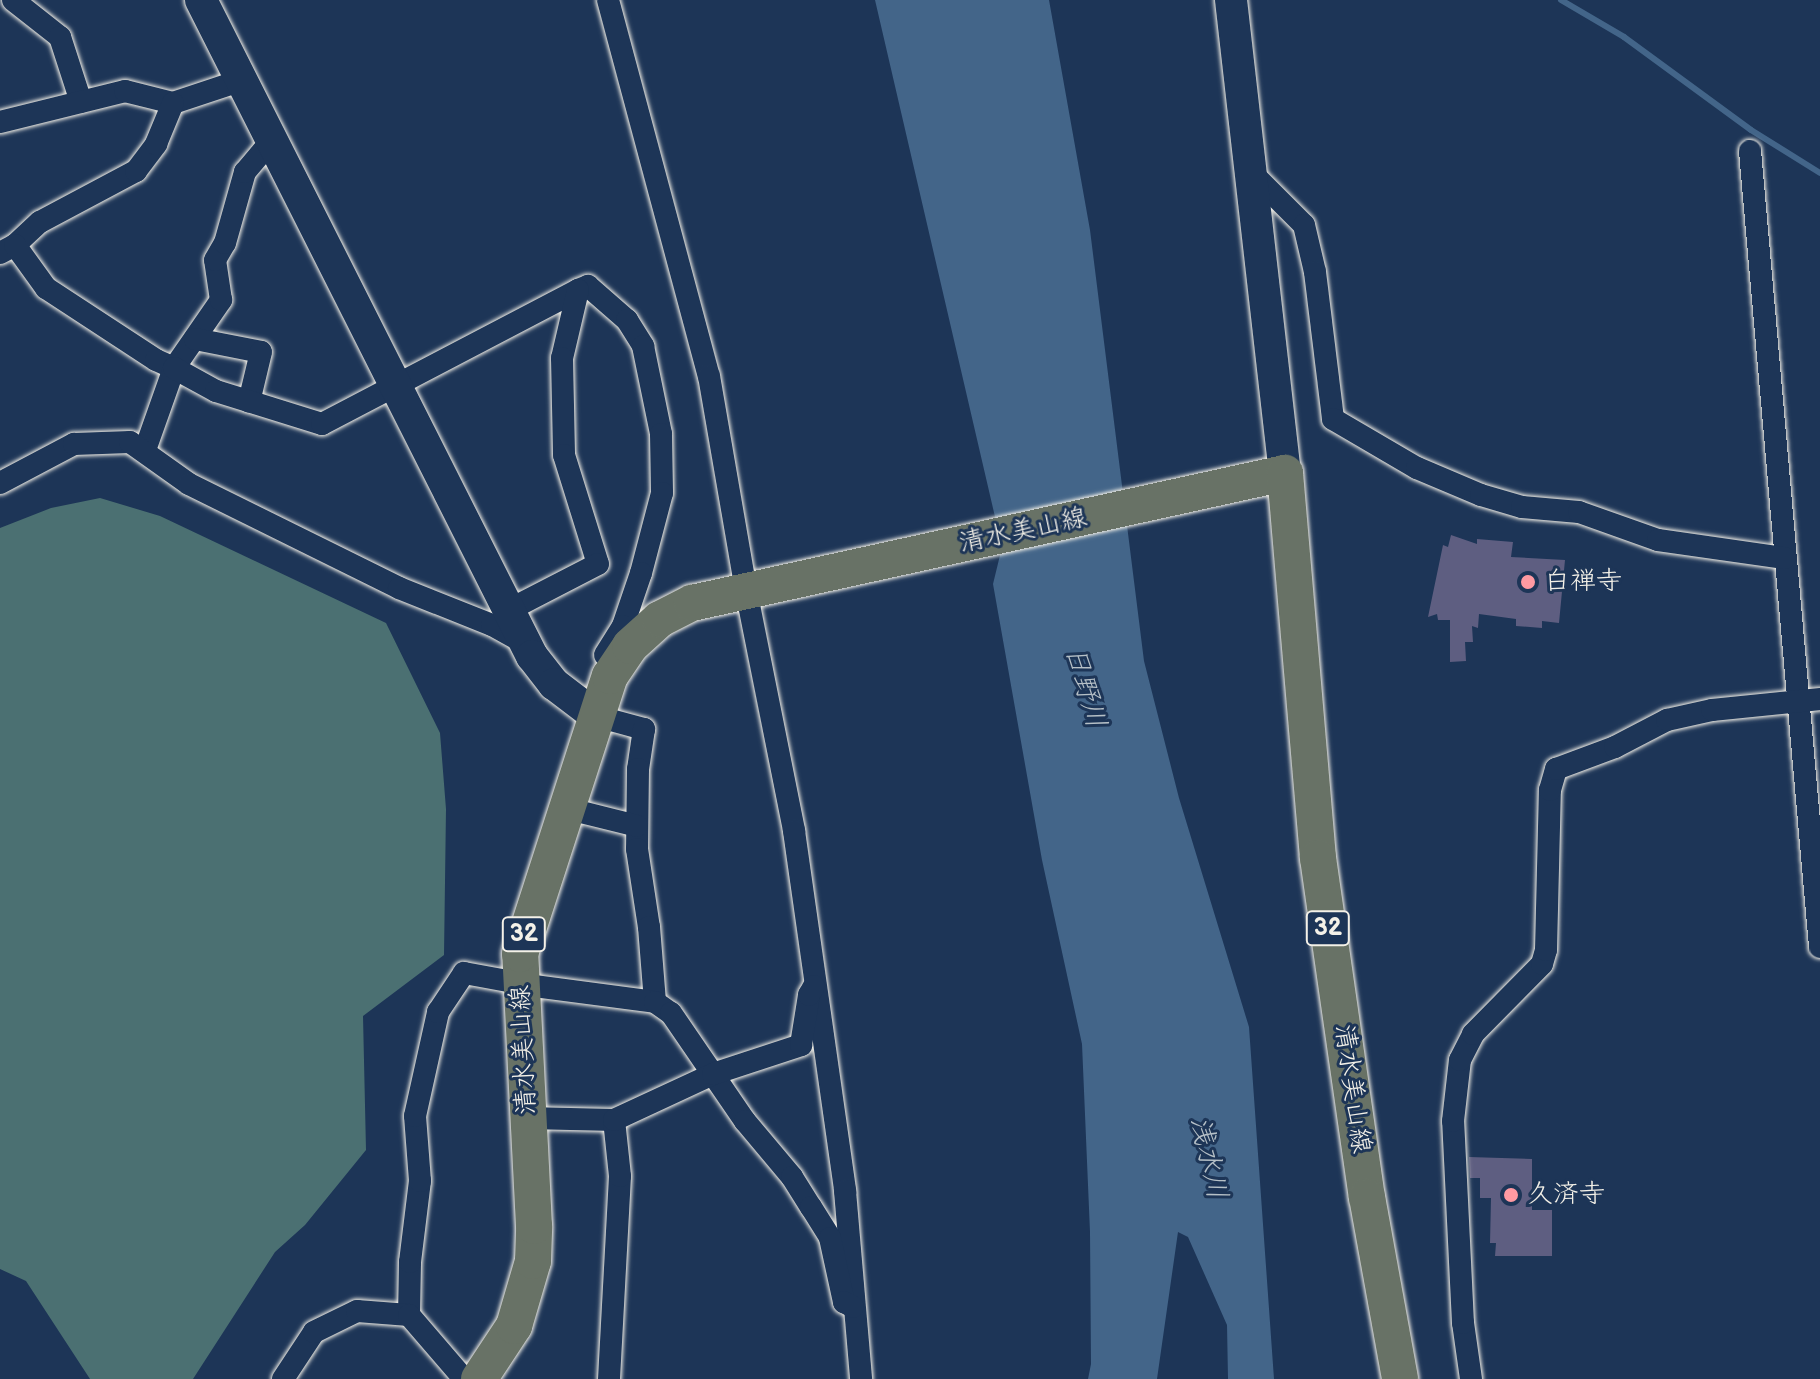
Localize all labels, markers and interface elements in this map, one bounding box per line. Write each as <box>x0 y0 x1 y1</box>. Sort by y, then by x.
street label: 清水美山線 <box>956 502 1090 560</box>
place label: 白禅寺 <box>1544 566 1622 598</box>
marker: 白禅寺 <box>1519 573 1537 591</box>
water label: 日野川 <box>1057 642 1113 732</box>
road number: 32 <box>1304 908 1352 948</box>
road number: 32 <box>500 914 548 954</box>
street label: 清水美山線 <box>505 984 543 1116</box>
street label: 清水美山線 <box>1328 1022 1376 1156</box>
water label: 浅水川 <box>1182 1113 1234 1203</box>
place label: 久済寺 <box>1527 1179 1605 1211</box>
marker: 久済寺 <box>1502 1186 1520 1204</box>

